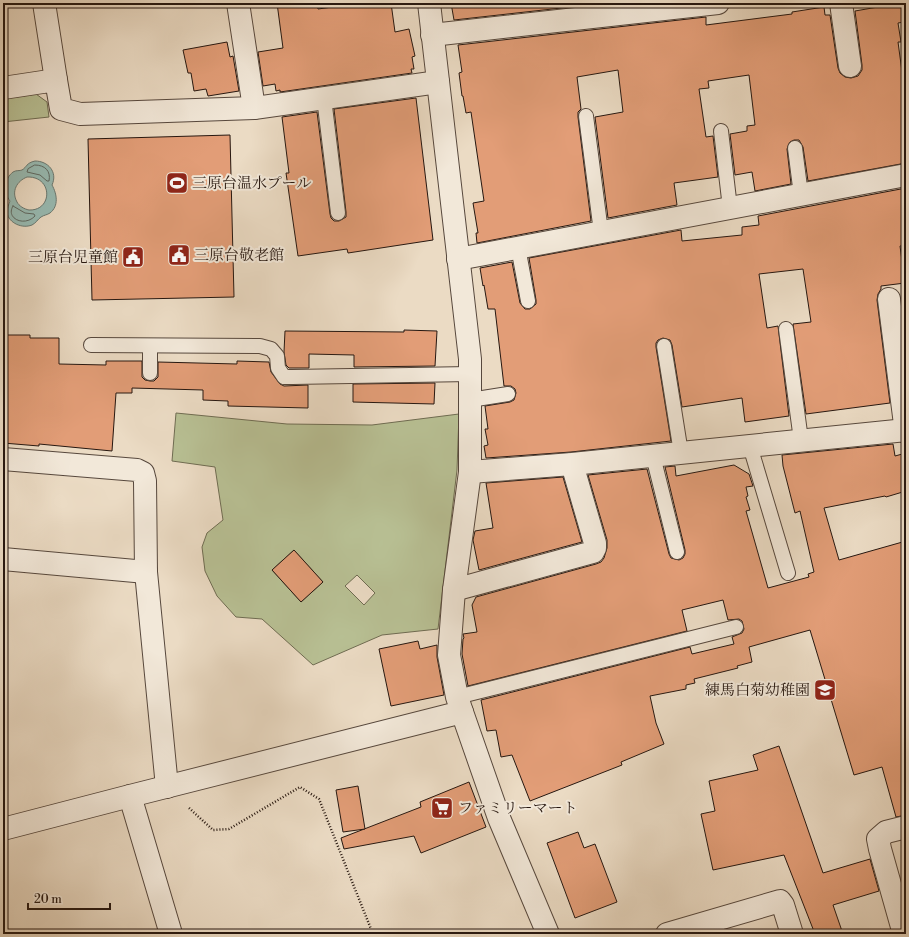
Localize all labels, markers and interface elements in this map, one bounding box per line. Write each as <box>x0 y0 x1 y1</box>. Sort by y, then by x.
sports icon: 三原台温水プール <box>164 170 190 196</box>
place label: 三原台温水プール <box>192 174 311 193</box>
public building icon: 三原台敬老館 <box>166 242 192 268</box>
public building icon: 三原台児童館 <box>120 244 146 270</box>
place label: 三原台敬老館 <box>194 246 284 265</box>
place label: 三原台児童館 <box>28 248 118 267</box>
school or university icon: 練馬白菊幼稚園 <box>812 677 838 703</box>
place label: 練馬白菊幼稚園 <box>705 681 810 700</box>
supermarket icon: ファミリーマート <box>429 795 455 821</box>
place label: ファミリーマート <box>458 799 578 818</box>
scale bar <box>28 885 110 911</box>
text: 20 m <box>34 892 62 907</box>

